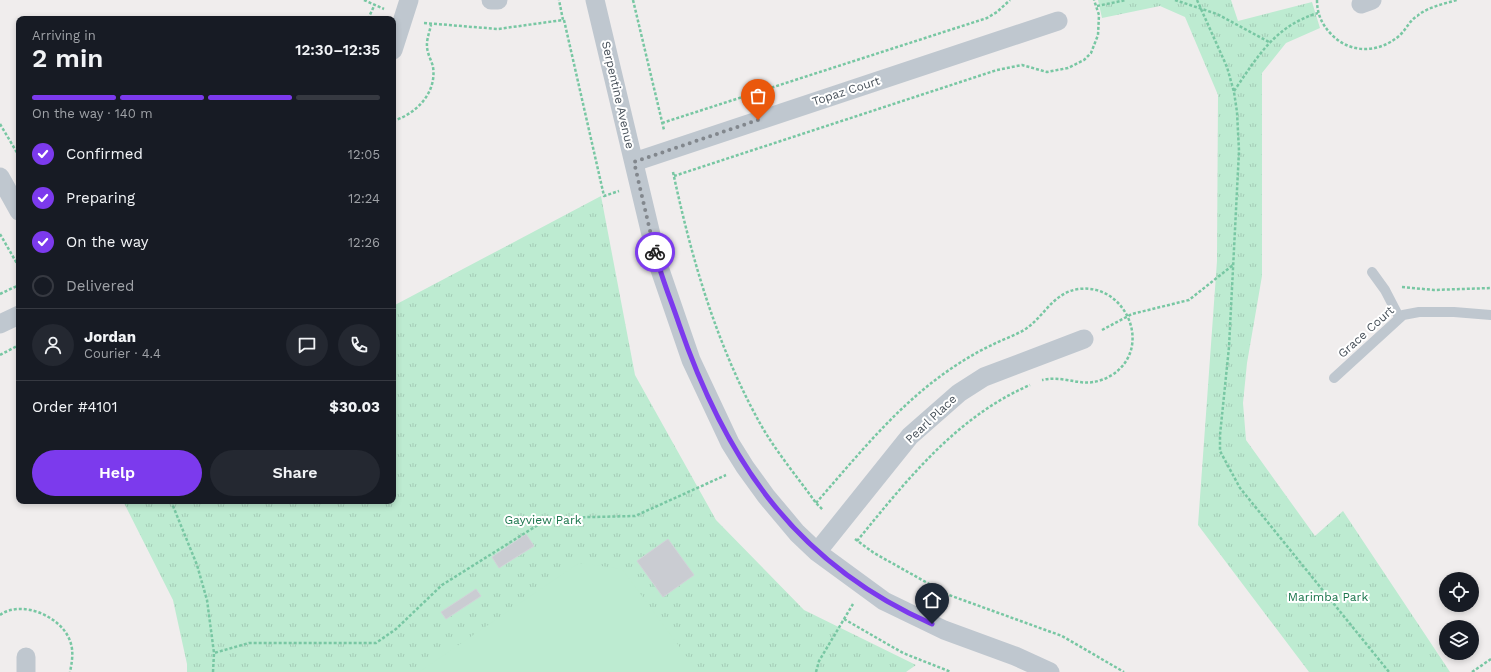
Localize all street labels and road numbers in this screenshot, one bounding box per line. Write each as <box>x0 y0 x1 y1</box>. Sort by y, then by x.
street label: Serpentine Avenue <box>599 40 637 150</box>
street label: Topaz Court <box>810 73 882 109</box>
street label: Grace Court <box>1335 303 1397 361</box>
street label: Pearl Place <box>903 392 959 446</box>

